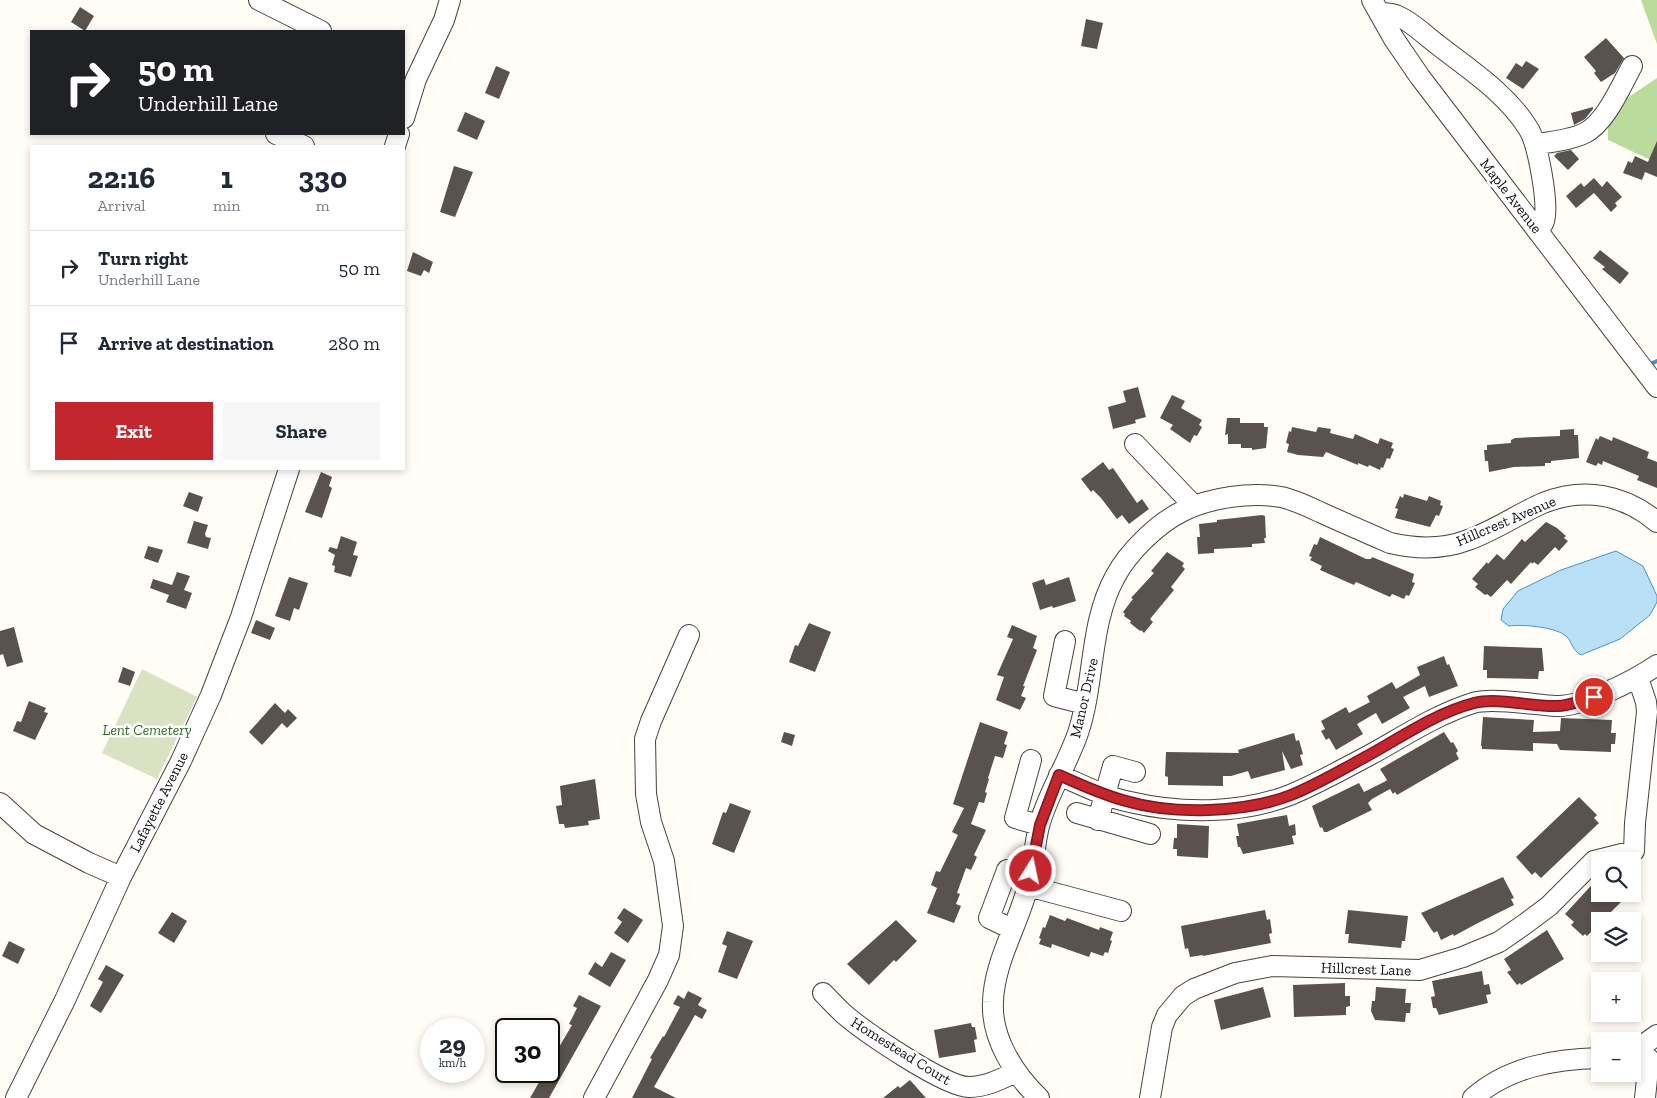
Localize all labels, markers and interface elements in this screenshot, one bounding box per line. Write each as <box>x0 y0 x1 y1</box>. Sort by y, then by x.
text: 50 m <box>138 48 214 90</box>
icon: right <box>55 50 120 115</box>
text: Underhill Lane <box>138 90 278 117</box>
street label: Maple Avenue <box>1476 155 1546 237</box>
text: 22:16 <box>88 160 155 196</box>
text: 1 <box>221 160 233 196</box>
text: 330 <box>298 160 347 196</box>
text: Arrival <box>97 196 146 215</box>
text: min <box>213 196 241 215</box>
text: m <box>316 196 330 215</box>
text: Turn right <box>98 247 188 270</box>
icon: right <box>55 254 83 282</box>
text: 50 m <box>339 257 380 280</box>
text: Underhill Lane <box>98 270 200 289</box>
icon: arrive <box>55 329 83 357</box>
text: Arrive at destination <box>98 332 274 355</box>
text: 280 m <box>328 332 380 355</box>
button: Exit <box>55 402 213 460</box>
button: Share <box>223 402 380 460</box>
street label: Hillcrest Avenue <box>1454 492 1558 550</box>
street label: Manor Drive <box>1066 656 1102 740</box>
pin <box>1573 676 1615 718</box>
icon: arrive <box>1580 683 1608 711</box>
park label: Lent Cemetery <box>103 721 192 739</box>
street label: Lafayette Avenue <box>126 749 192 855</box>
position arrow <box>1004 844 1056 896</box>
map controls <box>1591 852 1641 1082</box>
button: search <box>1591 852 1641 902</box>
button: layers <box>1591 912 1641 962</box>
street label: Hillcrest Lane <box>1321 958 1411 980</box>
button: + <box>1591 972 1641 1022</box>
street label: Homestead Court <box>848 1013 955 1089</box>
speed limit sign: 30 <box>495 1018 560 1083</box>
text: 29 <box>439 1029 466 1059</box>
button: − <box>1591 1032 1641 1082</box>
text: km/h <box>439 1056 466 1070</box>

